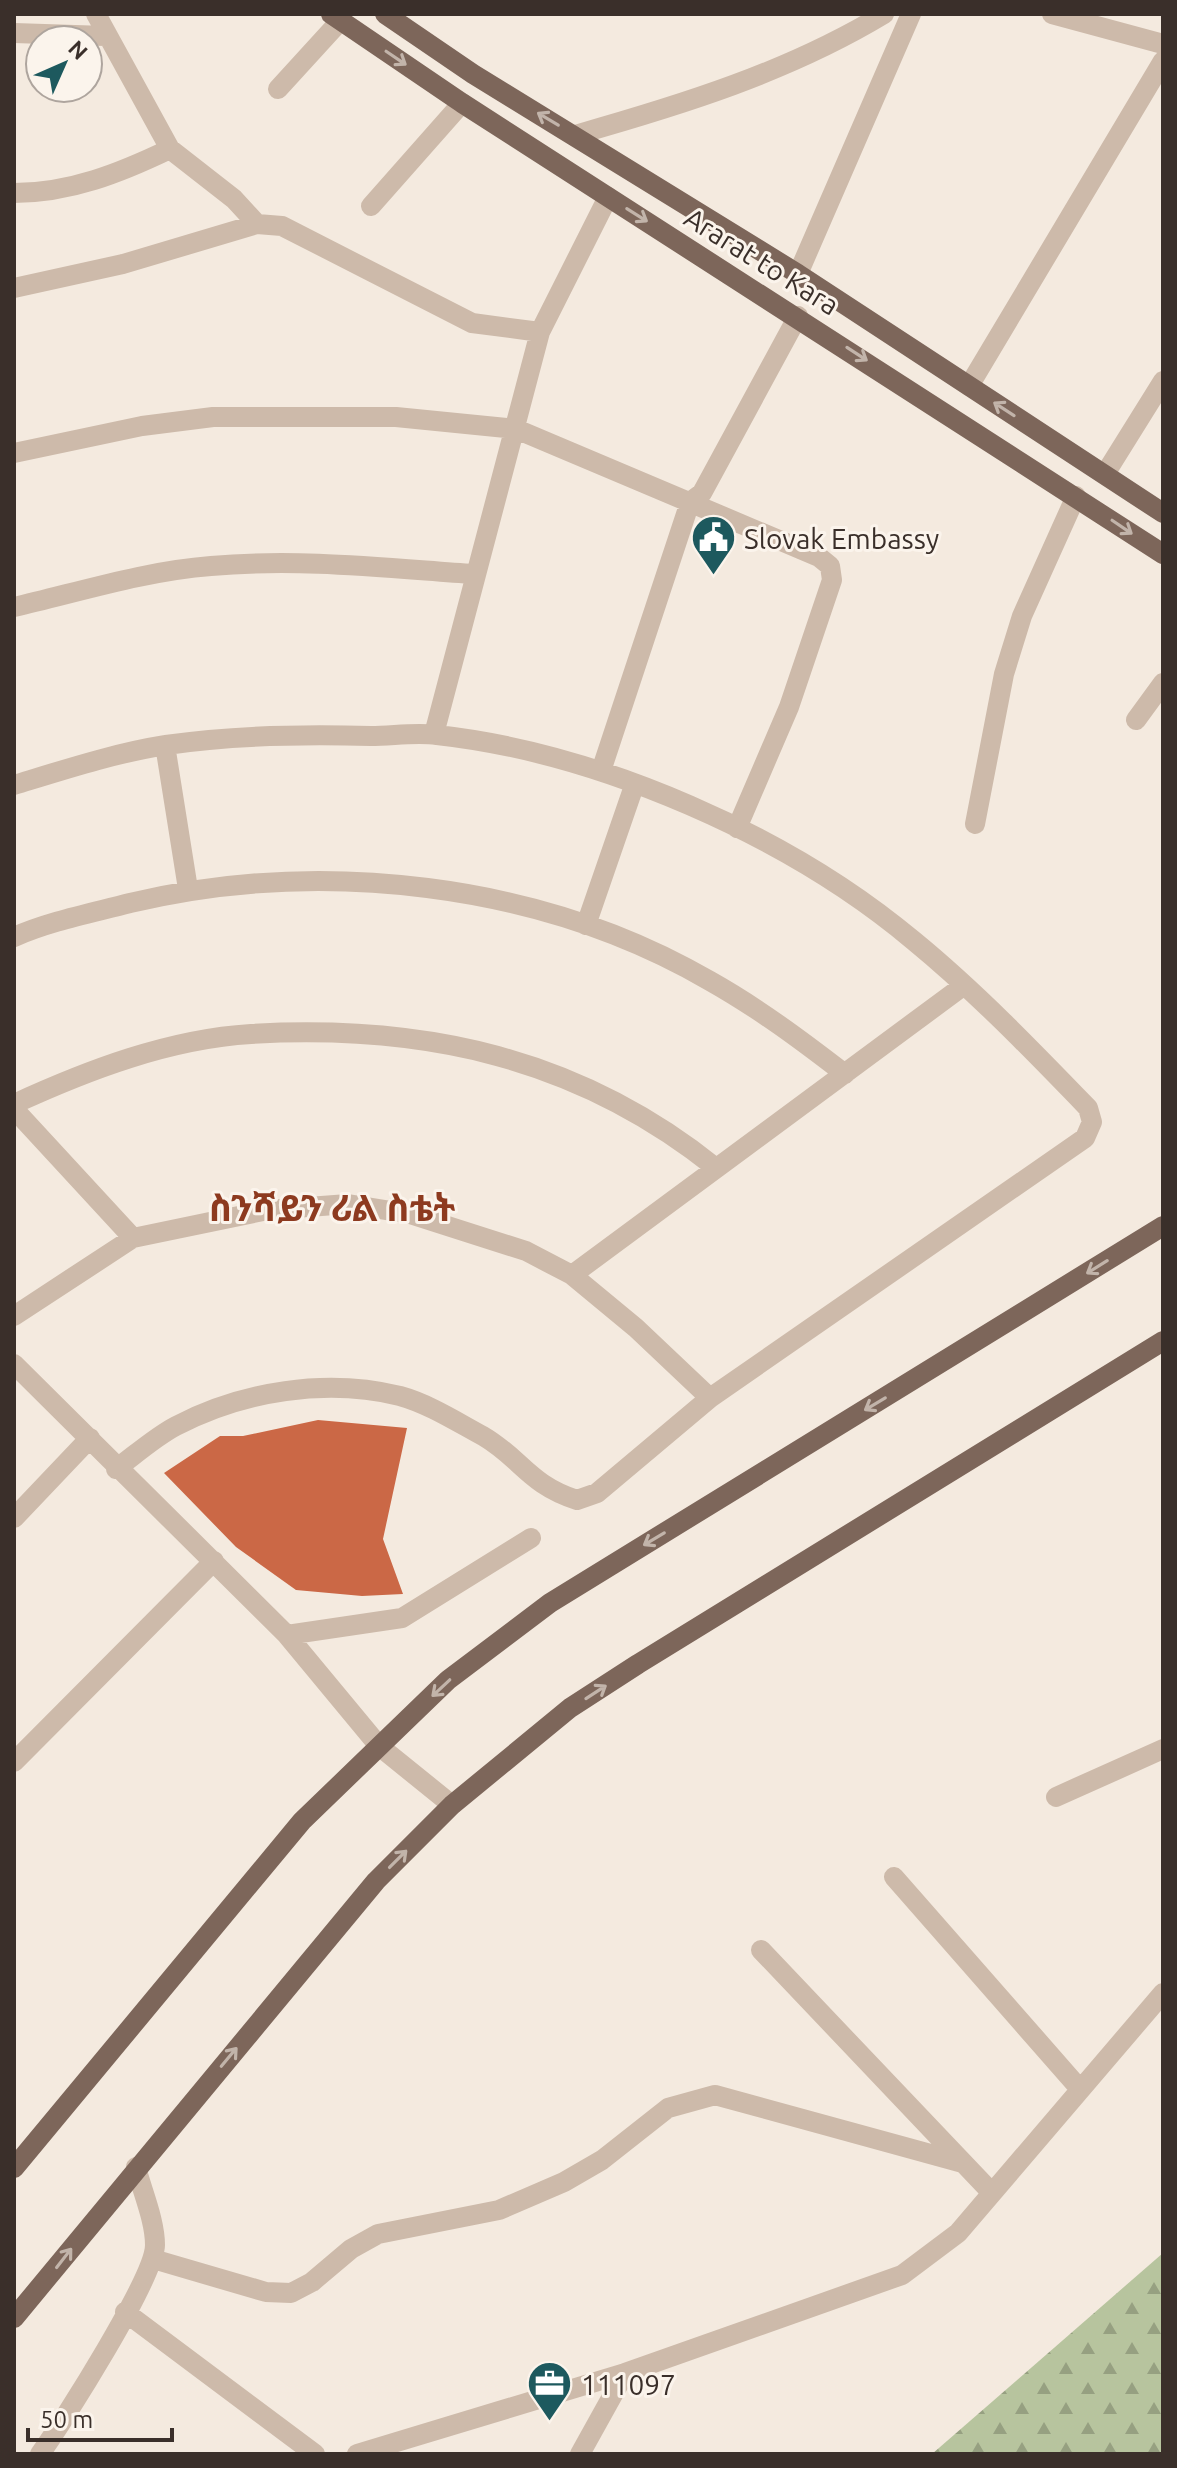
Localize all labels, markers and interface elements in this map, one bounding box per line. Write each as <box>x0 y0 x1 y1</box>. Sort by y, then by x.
north arrow <box>24 24 104 104</box>
text: N <box>64 35 93 64</box>
one-way arrow <box>384 50 407 66</box>
one-way arrow <box>537 111 560 127</box>
street label: Ararat to Kara <box>679 201 845 321</box>
one-way arrow <box>625 207 648 223</box>
one-way arrow <box>845 346 867 363</box>
one-way arrow <box>993 401 1016 417</box>
public building icon: Slovak Embassy <box>689 514 737 577</box>
one-way arrow <box>1110 518 1132 535</box>
place label: Slovak Embassy <box>744 523 939 554</box>
district label: ስንሻይን ሪል ስቴት <box>209 1187 455 1228</box>
one-way arrow <box>1086 1260 1109 1276</box>
one-way arrow <box>865 1395 887 1412</box>
one-way arrow <box>643 1532 666 1548</box>
one-way arrow <box>431 1678 451 1696</box>
one-way arrow <box>584 1683 607 1699</box>
one-way arrow <box>388 1850 408 1869</box>
one-way arrow <box>220 2047 238 2068</box>
one-way arrow <box>55 2248 73 2269</box>
office icon: 111097 <box>526 2360 574 2423</box>
place label: 111097 <box>581 2369 676 2400</box>
scale bar <box>28 2392 172 2442</box>
text: 50 m <box>40 2406 93 2433</box>

